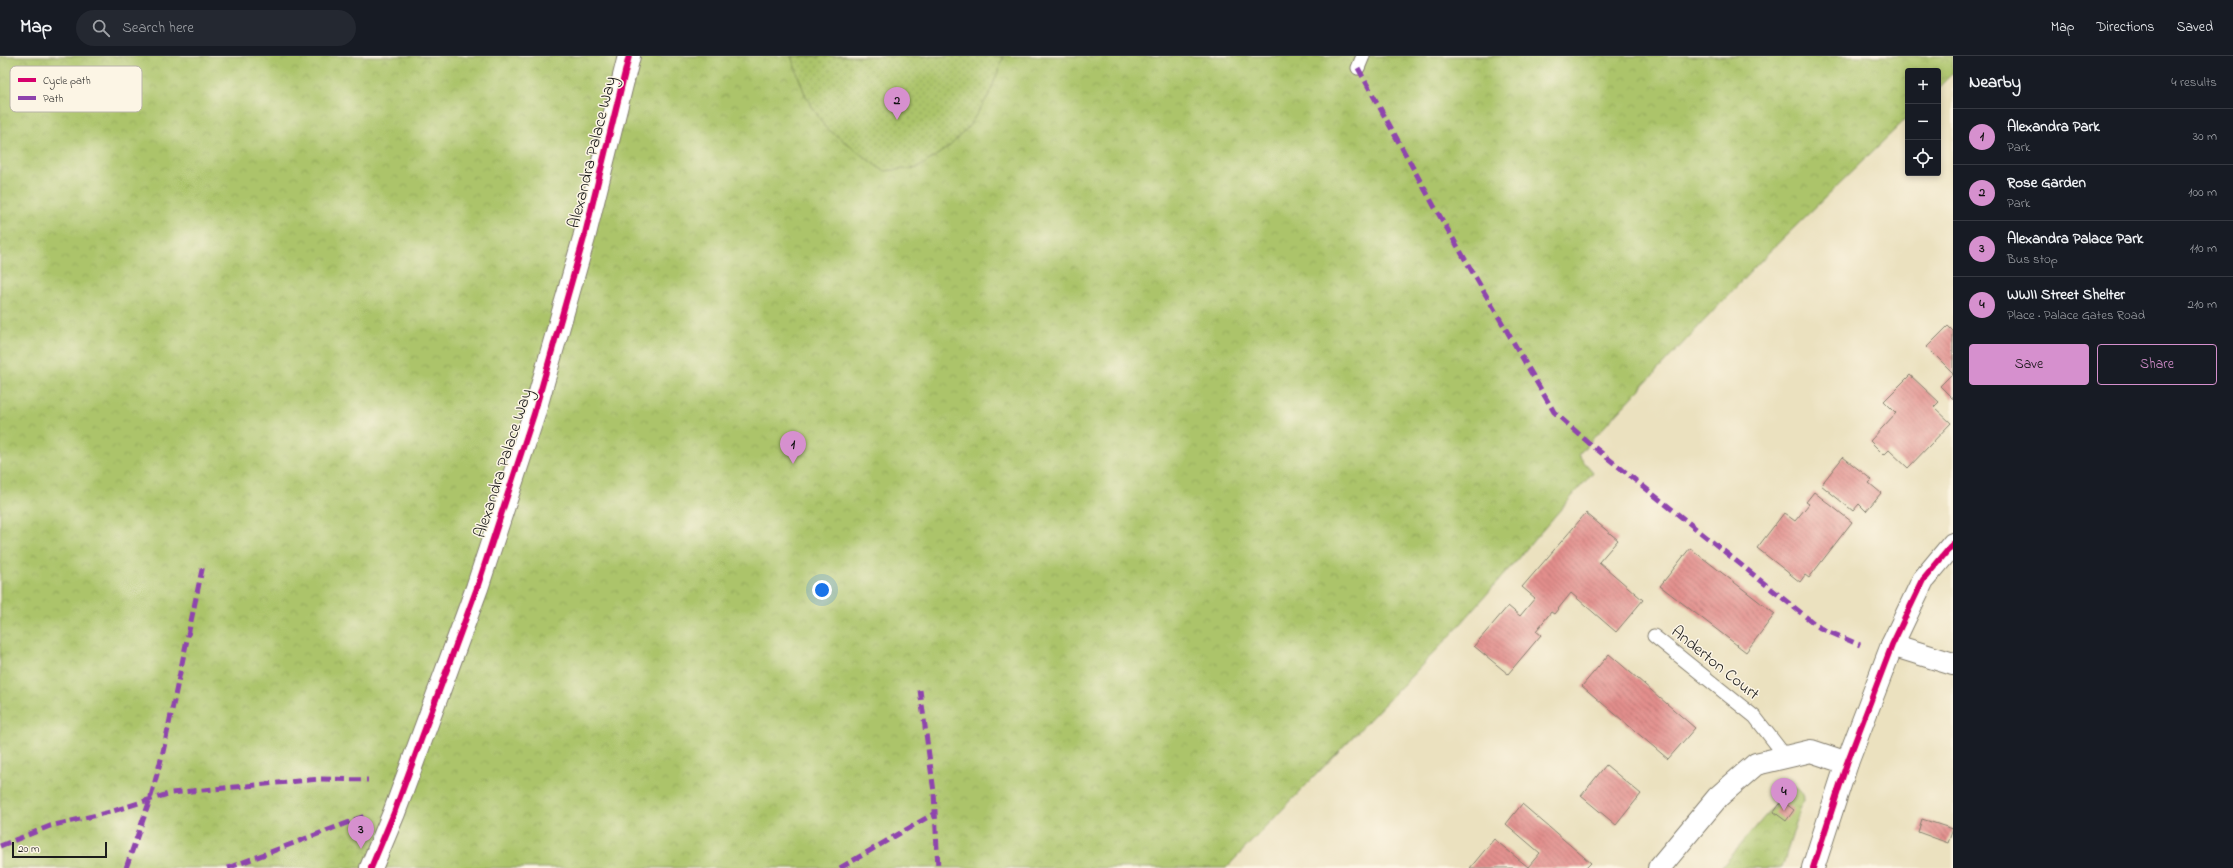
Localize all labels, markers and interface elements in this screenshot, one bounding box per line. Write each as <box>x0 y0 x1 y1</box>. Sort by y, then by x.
search box <box>76 10 356 46</box>
text: Map <box>20 14 52 41</box>
icon: search <box>90 17 112 39</box>
text: Search here <box>122 17 194 39</box>
text: Map <box>2051 17 2074 38</box>
text: Directions <box>2096 17 2154 38</box>
text: Saved <box>2176 17 2213 38</box>
legend <box>10 66 142 112</box>
map controls <box>1905 68 1941 176</box>
button: + <box>1905 68 1941 104</box>
text: Nearby <box>1969 70 2021 95</box>
text: Cycle path <box>43 73 91 90</box>
text: 4 results <box>2171 73 2217 92</box>
street label: Alexandra Palace Way <box>562 74 624 231</box>
pin: 2 <box>884 87 910 120</box>
text: Path <box>43 91 64 107</box>
button: − <box>1905 104 1941 140</box>
text: Alexandra Park <box>2007 116 2100 138</box>
text: 1 <box>1980 127 1984 146</box>
text: 30 m <box>2193 127 2217 146</box>
text: Park <box>2007 138 2031 157</box>
button: locate <box>1905 140 1941 176</box>
text: Rose Garden <box>2007 172 2086 194</box>
text: 2 <box>1979 183 1985 202</box>
text: 100 m <box>2188 183 2217 202</box>
text: Park <box>2007 194 2031 213</box>
text: Alexandra Palace Park <box>2007 228 2143 250</box>
text: 3 <box>1979 239 1985 258</box>
text: 110 m <box>2190 239 2217 258</box>
text: Bus stop <box>2007 250 2058 269</box>
text: WWII Street Shelter <box>2007 284 2125 306</box>
text: 4 <box>1979 295 1985 314</box>
text: 210 m <box>2187 295 2217 314</box>
text: Place · Palace Gates Road <box>2007 306 2145 325</box>
button: Save <box>1969 344 2089 385</box>
button: Share <box>2097 344 2217 385</box>
street label: Alexandra Palace Way <box>467 386 540 542</box>
pin: 1 <box>780 431 806 464</box>
your location <box>812 580 832 600</box>
street label: Anderton Court <box>1665 620 1765 707</box>
pin: 4 <box>1771 778 1797 811</box>
pin: 3 <box>348 816 374 849</box>
scale bar <box>12 840 107 859</box>
text: 20 m <box>18 841 40 857</box>

